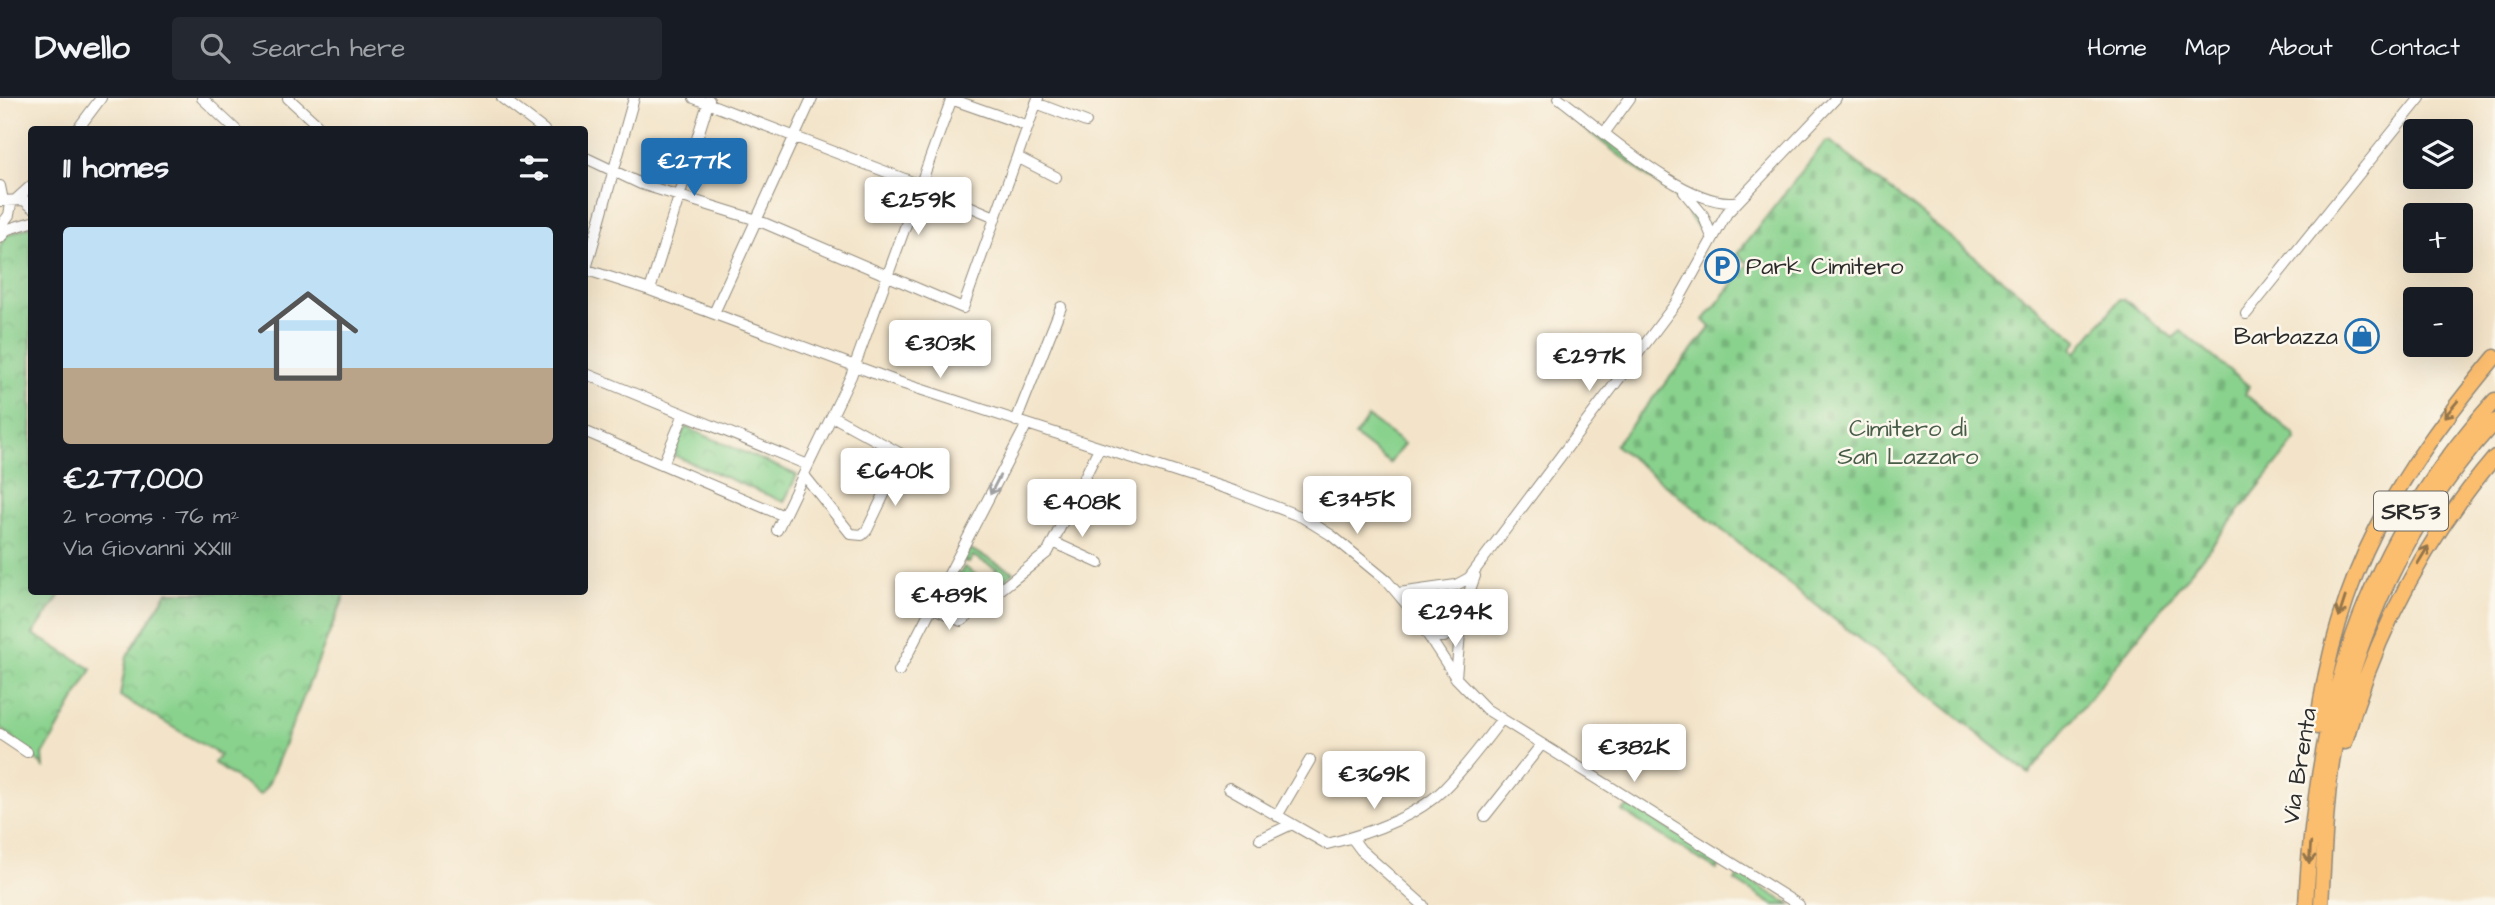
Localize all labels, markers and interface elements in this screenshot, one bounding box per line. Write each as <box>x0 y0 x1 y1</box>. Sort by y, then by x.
search box <box>172 17 662 80</box>
text: Dwello <box>35 25 130 71</box>
icon: search <box>196 29 234 67</box>
text: Search here <box>252 30 405 66</box>
text: Home <box>2087 31 2147 65</box>
text: Map <box>2185 31 2230 65</box>
text: About <box>2268 31 2333 65</box>
text: Contact <box>2371 31 2460 65</box>
map controls <box>2403 119 2473 357</box>
button: layers <box>2403 119 2473 189</box>
pin: €277K <box>645 139 743 198</box>
text: €277K <box>657 145 731 177</box>
text: 11 homes <box>63 147 169 189</box>
icon: filters <box>515 149 553 187</box>
pin: €259K <box>869 178 967 237</box>
text: €259K <box>881 184 955 216</box>
button: + <box>2403 203 2473 273</box>
parking icon: Park Cimitero <box>1703 247 1741 285</box>
place label: Park Cimitero <box>1746 250 1904 284</box>
icon: home <box>245 273 371 399</box>
button: − <box>2403 287 2473 357</box>
shop icon: Barbazza <box>2343 317 2381 355</box>
pin: €303K <box>891 320 989 380</box>
place label: Barbazza <box>2234 320 2338 354</box>
text: €303K <box>905 327 975 359</box>
pin: €297K <box>1540 334 1638 393</box>
text: €297K <box>1553 340 1625 372</box>
one-way arrow <box>2444 400 2459 418</box>
park label: Cimitero di San Lazzaro <box>1838 412 1979 474</box>
pin: €640K <box>846 448 944 508</box>
text: €640K <box>857 455 933 487</box>
text: €277,000 <box>63 458 203 500</box>
one-way arrow <box>988 474 1001 495</box>
pin: €345K <box>1308 476 1406 536</box>
pin: €408K <box>1033 480 1131 539</box>
text: €345K <box>1319 483 1395 515</box>
text: €408K <box>1043 486 1121 518</box>
road number: SR53 <box>2374 492 2448 530</box>
text: 2 rooms · 76 m² <box>63 500 239 532</box>
text: Via Giovanni XXIII <box>63 532 232 564</box>
one-way arrow <box>2417 546 2431 566</box>
pin: €489K <box>900 573 998 632</box>
text: €489K <box>911 579 987 611</box>
pin: €294K <box>1406 589 1504 649</box>
text: €294K <box>1418 596 1492 628</box>
one-way arrow <box>2335 596 2348 618</box>
street label: Via Brenta <box>2274 705 2326 827</box>
pin: €382K <box>1585 724 1683 784</box>
text: €382K <box>1598 731 1670 763</box>
pin: €369K <box>1325 752 1423 811</box>
text: €369K <box>1338 758 1410 790</box>
one-way arrow <box>2303 841 2316 863</box>

